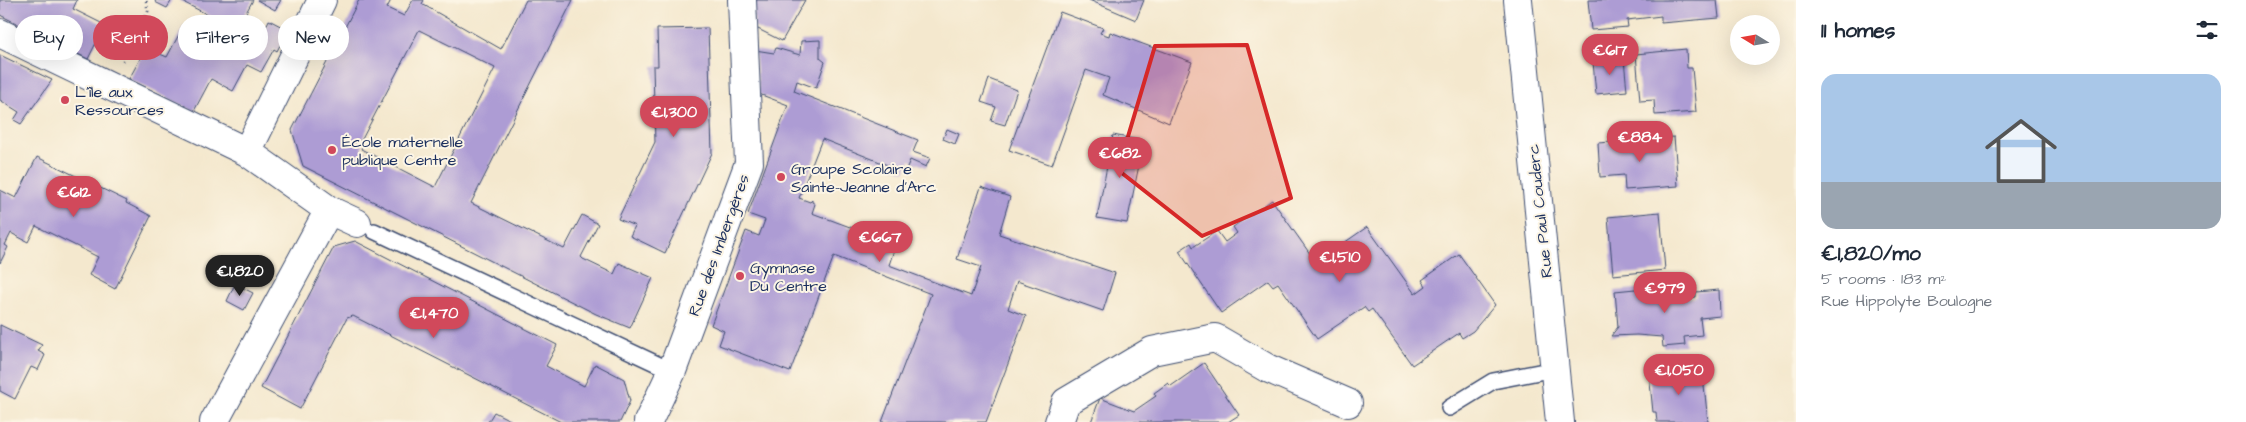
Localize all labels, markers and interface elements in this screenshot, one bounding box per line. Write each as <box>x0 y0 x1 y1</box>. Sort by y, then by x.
chip: Buy <box>15 15 83 60</box>
chip: Rent <box>93 15 168 60</box>
chip: Filters <box>178 15 268 60</box>
chip: New <box>278 15 349 60</box>
north arrow <box>1730 15 1780 65</box>
map controls <box>1730 15 1780 65</box>
text: 11 homes <box>1821 16 1895 45</box>
icon: filters <box>2193 16 2221 44</box>
pin: €617 <box>1580 34 1640 76</box>
text: €617 <box>1593 39 1627 61</box>
place label: L’île aux Ressources <box>75 81 164 121</box>
marker: L’île aux Ressources <box>59 94 71 106</box>
pin: €1,300 <box>633 96 715 138</box>
text: €1,300 <box>651 101 697 123</box>
icon: home <box>1976 106 2066 196</box>
pin: €884 <box>1610 120 1670 163</box>
text: €884 <box>1618 126 1662 148</box>
place label: École maternelle publique Centre <box>342 131 463 171</box>
pin: €682 <box>1090 136 1150 179</box>
text: €682 <box>1099 142 1141 164</box>
street label: Rue Paul Couderc <box>1522 143 1558 279</box>
marker: École maternelle publique Centre <box>326 144 338 156</box>
place label: Groupe Scolaire Sainte-Jeanne d'Arc <box>791 158 936 198</box>
street label: Rue des Imbergères <box>683 171 756 320</box>
marker: Groupe Scolaire Sainte-Jeanne d'Arc <box>775 171 787 183</box>
pin: €612 <box>44 176 104 218</box>
text: €612 <box>57 181 91 203</box>
pin: €667 <box>850 220 910 263</box>
text: €667 <box>859 226 901 248</box>
text: €1,820/mo <box>1821 239 1921 268</box>
pin: €1,510 <box>1299 240 1381 283</box>
text: €1,510 <box>1319 246 1361 268</box>
pin: €1,820 <box>199 254 281 297</box>
place label: Gymnase Du Centre <box>750 257 827 297</box>
text: €1,820 <box>216 260 264 282</box>
text: 5 rooms · 183 m² <box>1821 268 1947 290</box>
marker: Gymnase Du Centre <box>734 270 746 282</box>
pin: €979 <box>1635 272 1695 314</box>
text: €979 <box>1645 277 1685 299</box>
text: Rue Hippolyte Boulogne <box>1821 290 1992 312</box>
pin: €1,470 <box>393 296 475 339</box>
text: €1,470 <box>410 302 458 324</box>
pin: €1,050 <box>1638 354 1720 396</box>
text: €1,050 <box>1654 359 1704 381</box>

